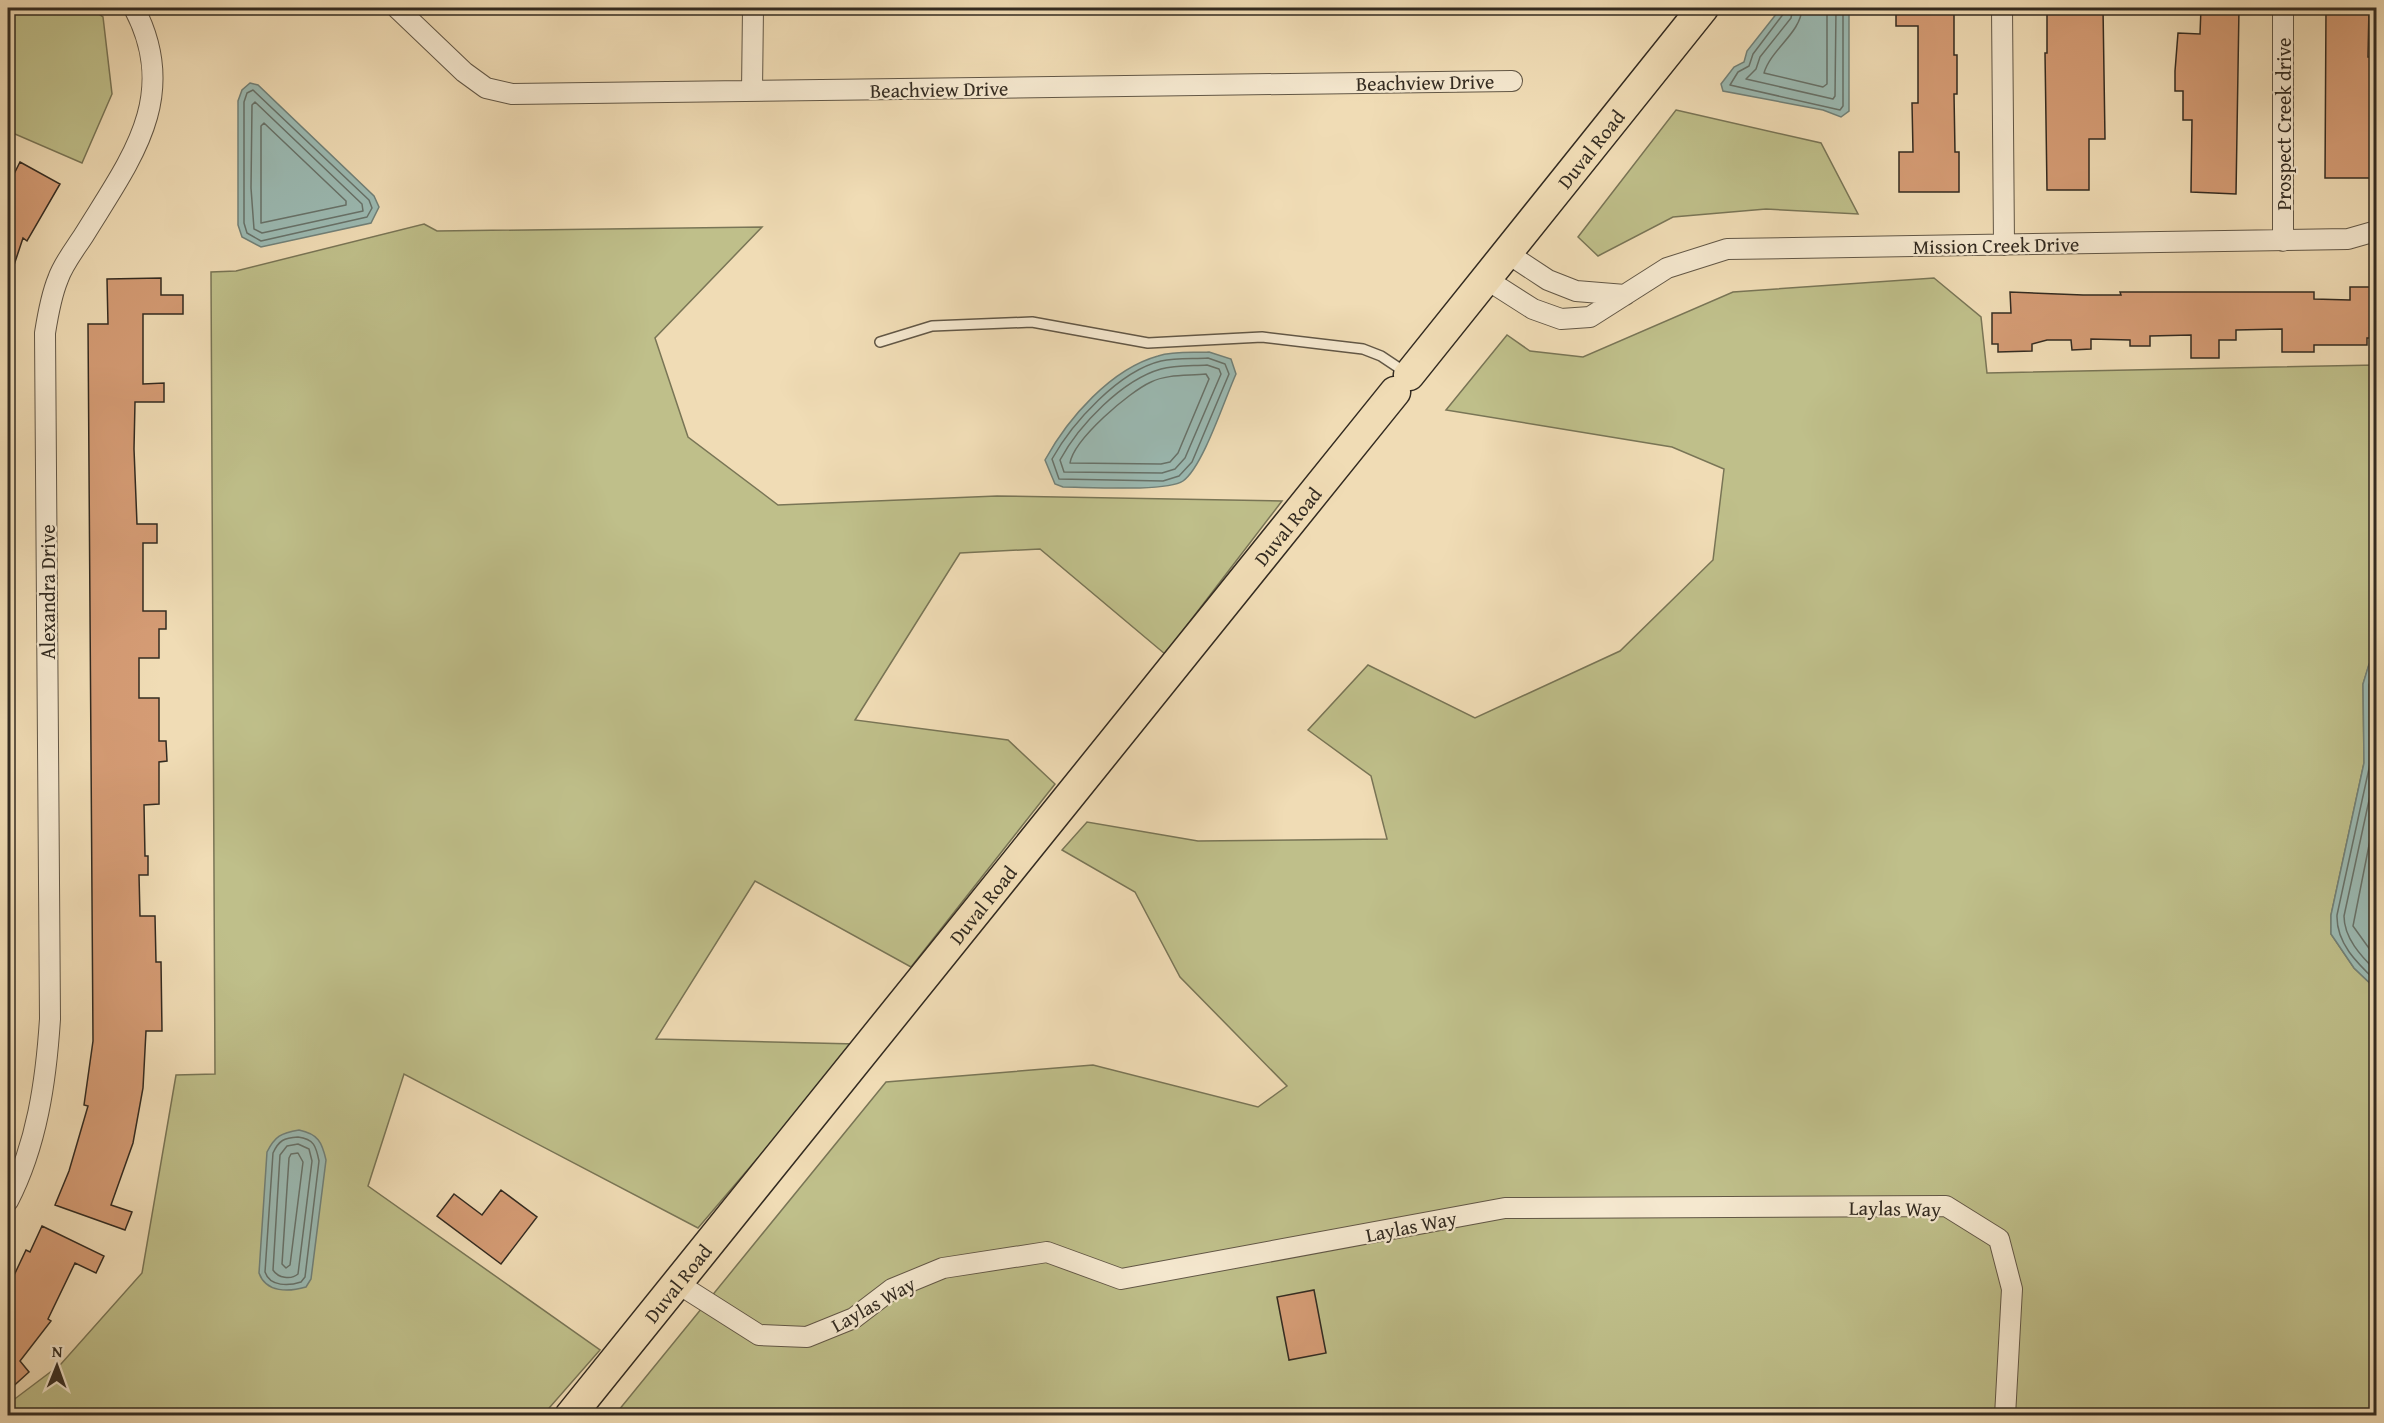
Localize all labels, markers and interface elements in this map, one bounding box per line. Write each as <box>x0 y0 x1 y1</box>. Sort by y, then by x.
street label: Prospect Creek drive <box>2269 38 2298 210</box>
street label: Beachview Drive <box>1356 66 1494 98</box>
street label: Beachview Drive <box>870 73 1008 105</box>
street label: Duval Road <box>1550 103 1631 194</box>
street label: Mission Creek Drive <box>1913 229 2079 261</box>
street label: Duval Road <box>1246 480 1328 572</box>
street label: Alexandra Drive <box>33 524 62 660</box>
street label: Duval Road <box>941 858 1023 950</box>
street label: Laylas Way <box>1849 1193 1941 1223</box>
street label: Laylas Way <box>1363 1203 1459 1249</box>
street label: Duval Road <box>637 1237 718 1329</box>
street label: Laylas Way <box>826 1269 920 1339</box>
north arrow <box>27 1336 87 1396</box>
text: N <box>52 1339 63 1363</box>

